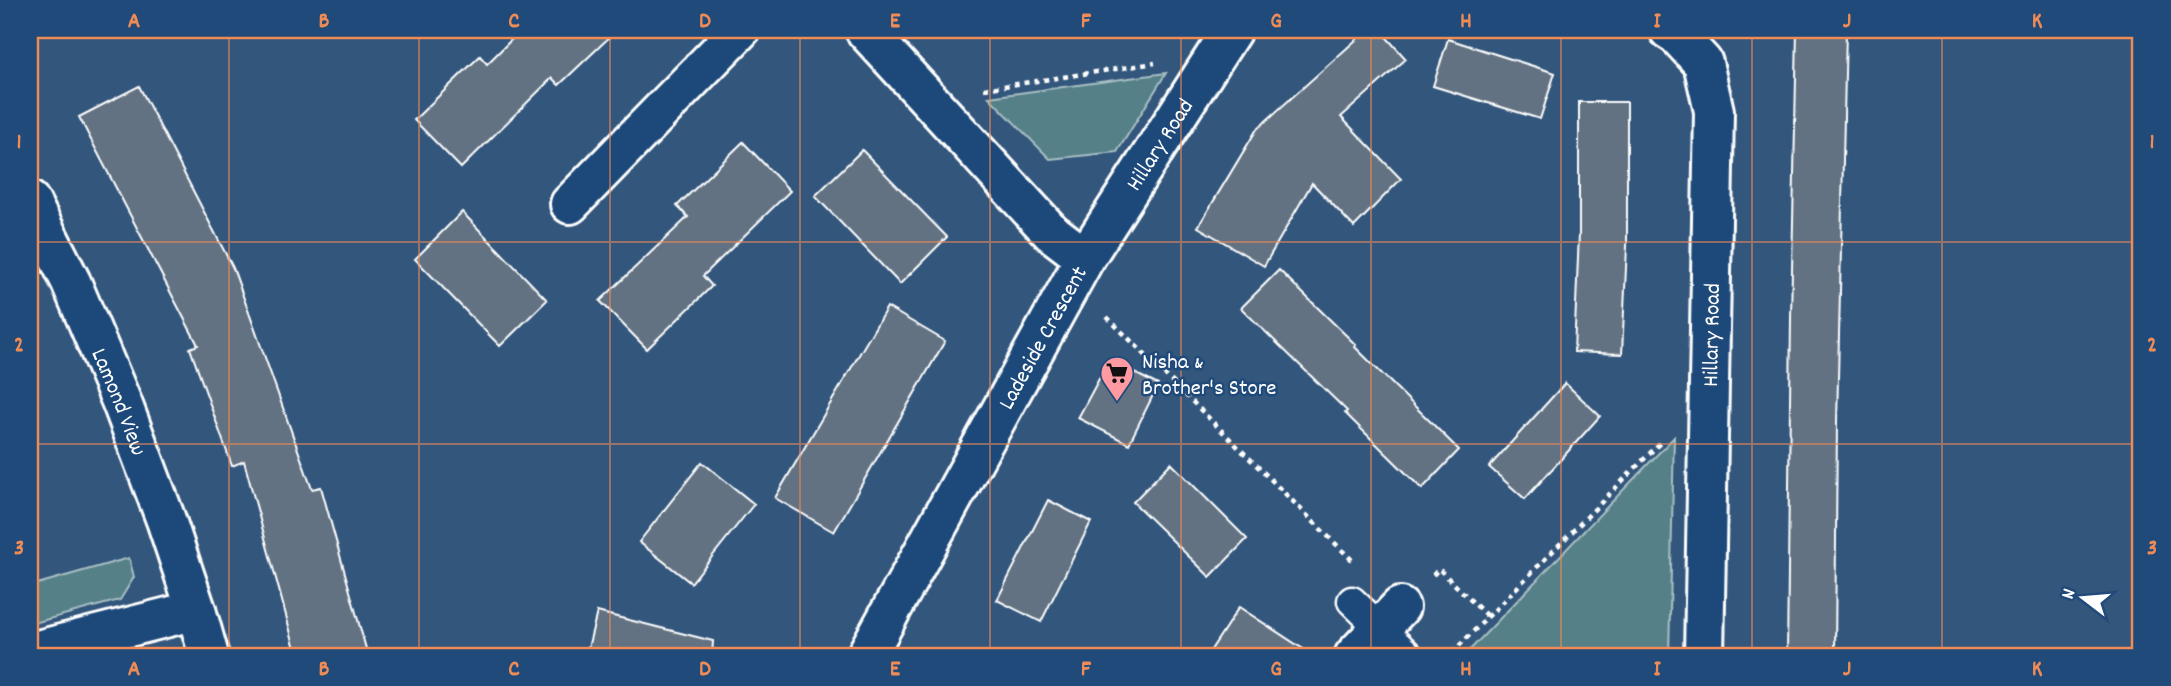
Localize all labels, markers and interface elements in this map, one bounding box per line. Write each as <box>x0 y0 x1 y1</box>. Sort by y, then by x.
text: A <box>128 6 140 39</box>
text: B <box>319 6 330 39</box>
text: C <box>508 6 520 39</box>
text: D <box>699 6 711 39</box>
text: E <box>890 6 901 39</box>
text: F <box>1081 6 1092 39</box>
text: G <box>1270 6 1282 39</box>
text: H <box>1460 6 1472 39</box>
text: I <box>1653 6 1661 39</box>
text: J <box>1843 6 1851 39</box>
text: K <box>2032 6 2043 39</box>
street label: Hillary Road <box>1119 93 1204 198</box>
text: 1 <box>16 127 22 160</box>
text: 1 <box>2149 127 2155 160</box>
street label: Ladeside Crescent <box>992 261 1097 417</box>
street label: Hillary Road <box>1696 283 1731 387</box>
text: 2 <box>14 330 24 363</box>
text: 2 <box>2147 330 2157 363</box>
street label: Lamond View <box>81 344 153 461</box>
place label: Nisha & Brother's Store <box>1142 347 1276 406</box>
supermarket icon: Nisha & Brother's Store <box>1098 354 1136 403</box>
text: 3 <box>14 533 24 566</box>
text: 3 <box>2147 533 2157 566</box>
north arrow <box>2048 564 2118 634</box>
text: N <box>2056 586 2084 603</box>
text: A <box>128 654 140 686</box>
text: B <box>319 654 330 686</box>
text: C <box>508 654 520 686</box>
text: D <box>699 654 711 686</box>
text: E <box>890 654 901 686</box>
text: F <box>1081 654 1092 686</box>
text: G <box>1270 654 1282 686</box>
text: H <box>1460 654 1472 686</box>
text: I <box>1653 654 1661 686</box>
text: J <box>1843 654 1851 686</box>
text: K <box>2032 654 2043 686</box>

